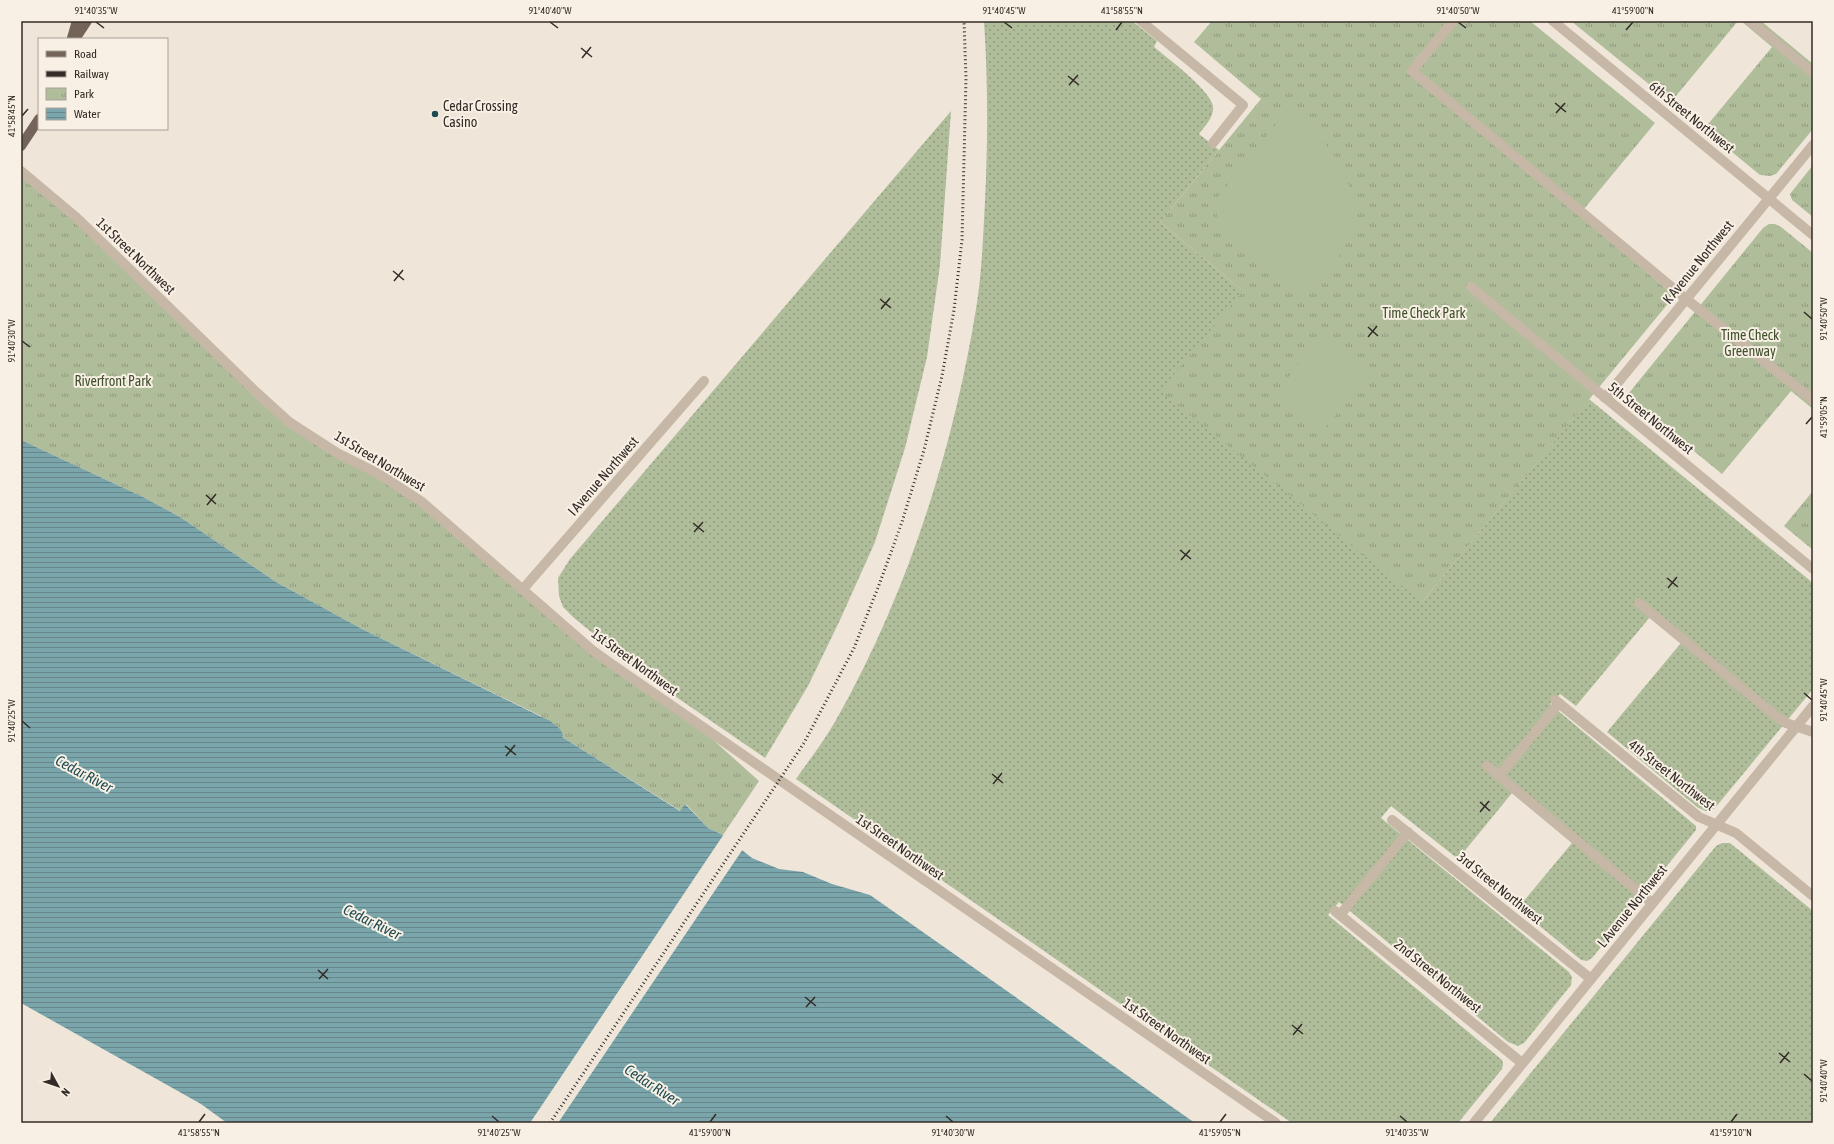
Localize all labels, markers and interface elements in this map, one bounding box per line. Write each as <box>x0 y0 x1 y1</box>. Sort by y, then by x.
text: 91°40'35"W <box>74 5 118 16</box>
text: 91°40'40"W <box>528 5 572 16</box>
text: 91°40'45"W <box>982 5 1026 16</box>
text: 41°58'55"N <box>1101 5 1143 16</box>
text: 91°40'50"W <box>1436 5 1480 16</box>
text: 41°59'00"N <box>1612 5 1654 16</box>
legend <box>38 38 168 130</box>
text: Road <box>74 47 97 61</box>
text: Railway <box>74 67 109 81</box>
street label: 6th Street Northwest <box>1646 78 1738 156</box>
text: Park <box>74 87 95 101</box>
text: 41°58'45"N <box>6 95 17 137</box>
place label: Cedar Crossing Casino <box>443 98 518 130</box>
text: Water <box>74 107 101 121</box>
marker: Cedar Crossing Casino <box>430 109 440 119</box>
street label: 1st Street Northwest <box>93 214 179 298</box>
street label: K Avenue Northwest <box>1659 217 1737 307</box>
text: 91°40'50"W <box>1818 297 1829 341</box>
park label: Time Check Park <box>1382 305 1466 321</box>
text: 91°40'30"W <box>6 319 17 363</box>
park label: Time Check Greenway <box>1721 327 1779 359</box>
park label: Riverfront Park <box>75 373 151 389</box>
street label: 5th Street Northwest <box>1605 379 1697 457</box>
text: 41°59'05"N <box>1818 396 1829 438</box>
street label: 1st Street Northwest <box>332 428 428 494</box>
street label: I Avenue Northwest <box>564 433 642 519</box>
street label: 1st Street Northwest <box>589 625 681 699</box>
text: 91°40'45"W <box>1818 678 1829 722</box>
text: 91°40'25"W <box>6 699 17 743</box>
street label: 4th Street Northwest <box>1626 736 1718 814</box>
water label: Cedar River <box>53 751 116 796</box>
street label: 1st Street Northwest <box>853 811 947 883</box>
street label: 3rd Street Northwest <box>1454 849 1546 927</box>
street label: L Avenue Northwest <box>1594 862 1670 950</box>
water label: Cedar River <box>341 900 404 943</box>
street label: 2nd Street Northwest <box>1391 936 1485 1016</box>
street label: 1st Street Northwest <box>1120 995 1214 1067</box>
text: 91°40'40"W <box>1818 1059 1829 1103</box>
water label: Cedar River <box>622 1061 683 1109</box>
north arrow <box>38 1066 78 1106</box>
text: N <box>59 1086 72 1099</box>
text: 41°58'55"N <box>178 1127 220 1138</box>
text: 91°40'25"W <box>477 1127 521 1138</box>
text: 41°59'00"N <box>689 1127 731 1138</box>
text: 91°40'30"W <box>931 1127 975 1138</box>
text: 41°59'05"N <box>1199 1127 1241 1138</box>
text: 91°40'35"W <box>1385 1127 1429 1138</box>
text: 41°59'10"N <box>1710 1127 1752 1138</box>

